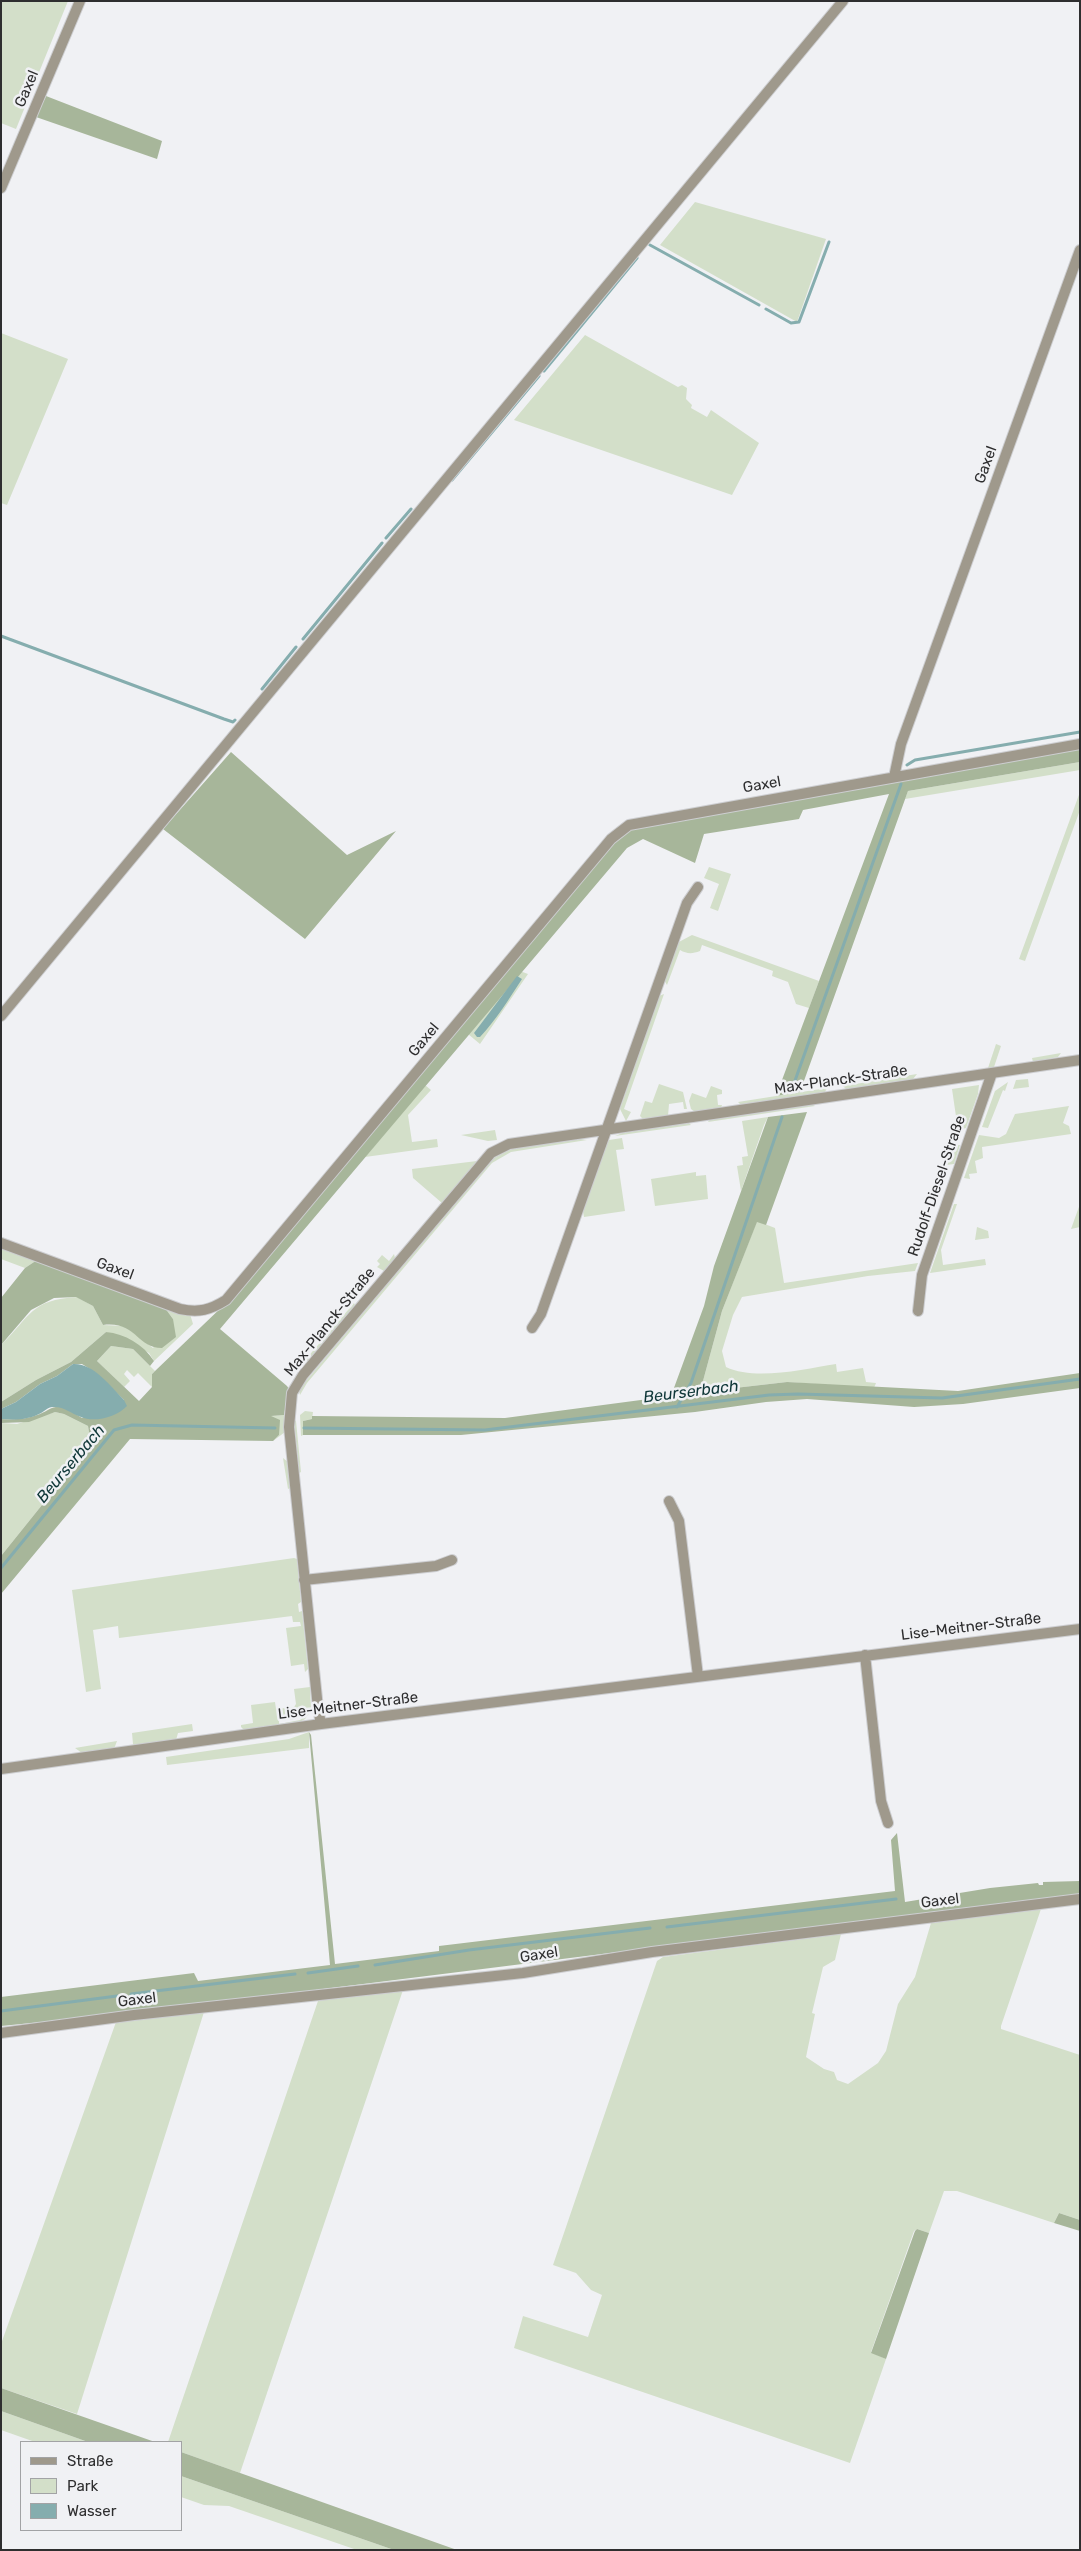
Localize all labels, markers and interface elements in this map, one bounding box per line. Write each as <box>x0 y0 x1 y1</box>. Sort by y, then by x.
street label: Gaxel <box>11 68 43 110</box>
street label: Gaxel <box>971 444 1001 486</box>
street label: Gaxel <box>742 773 782 797</box>
street label: Gaxel <box>405 1020 443 1060</box>
street label: Max-Planck-Straße <box>773 1062 909 1098</box>
street label: Rudolf-Diesel-Straße <box>904 1113 970 1259</box>
street label: Gaxel <box>94 1254 136 1284</box>
street label: Max-Planck-Straße <box>281 1264 379 1380</box>
water label: Beurserbach <box>642 1377 740 1407</box>
water label: Beurserbach <box>33 1421 109 1507</box>
street label: Lise-Meitner-Straße <box>900 1609 1042 1645</box>
street label: Lise-Meitner-Straße <box>277 1688 419 1724</box>
street label: Gaxel <box>920 1890 960 1912</box>
street label: Gaxel <box>519 1943 559 1967</box>
street label: Gaxel <box>117 1989 157 2011</box>
legend <box>20 2441 182 2531</box>
text: Straße <box>67 2452 113 2470</box>
text: Park <box>67 2477 98 2495</box>
text: Wasser <box>67 2502 116 2520</box>

